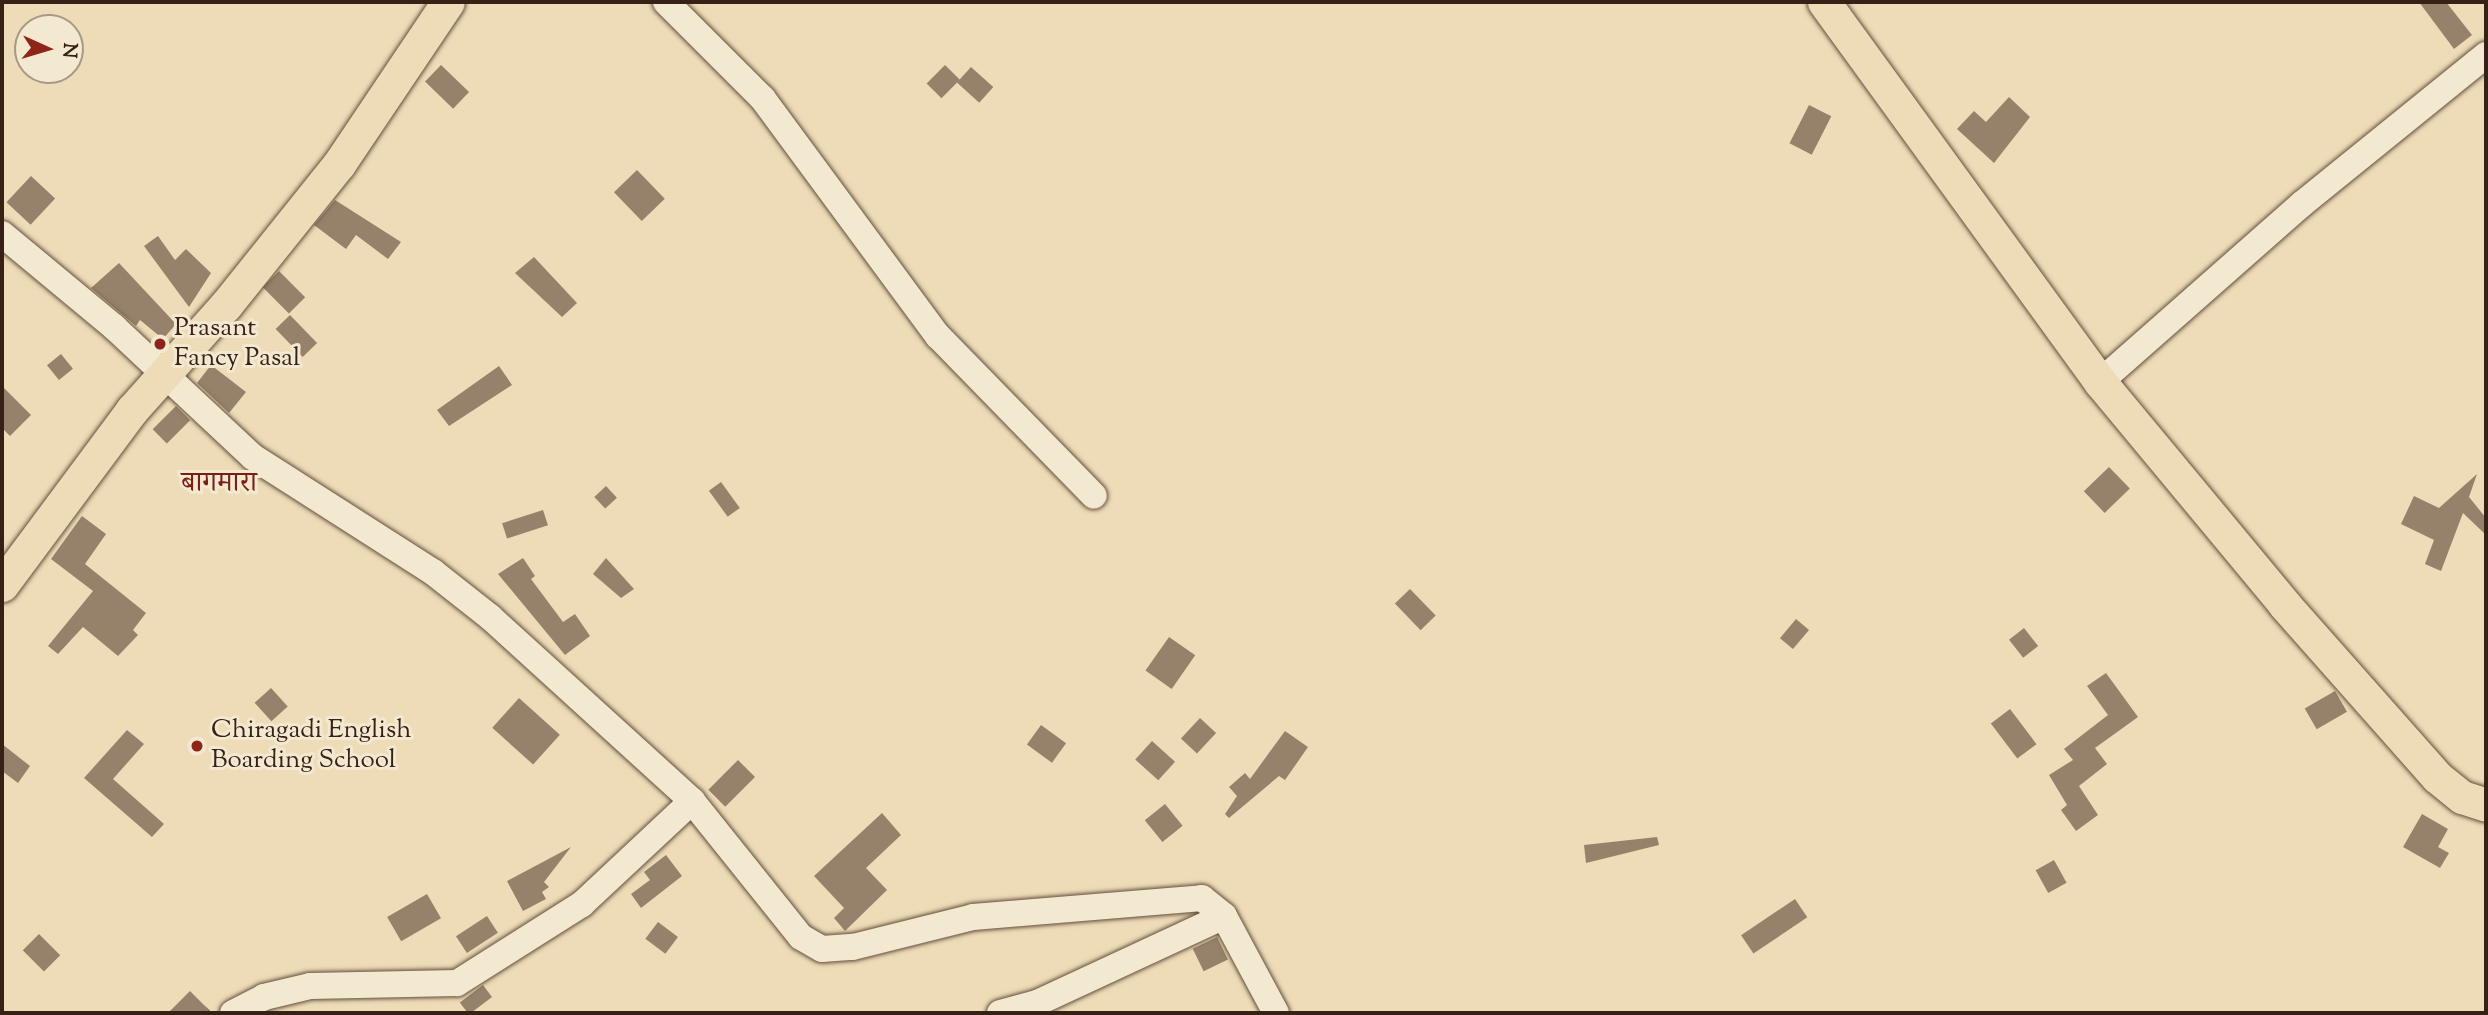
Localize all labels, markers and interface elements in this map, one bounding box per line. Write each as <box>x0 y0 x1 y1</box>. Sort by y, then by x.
north arrow <box>14 14 84 84</box>
text: N <box>54 42 82 59</box>
place label: Prasant Fancy Pasal <box>174 313 300 374</box>
marker: Prasant Fancy Pasal <box>152 336 168 352</box>
district label: बागमारा <box>181 467 257 501</box>
place label: Chiragadi English Boarding School <box>211 715 411 776</box>
marker: Chiragadi English Boarding School <box>189 738 205 754</box>

